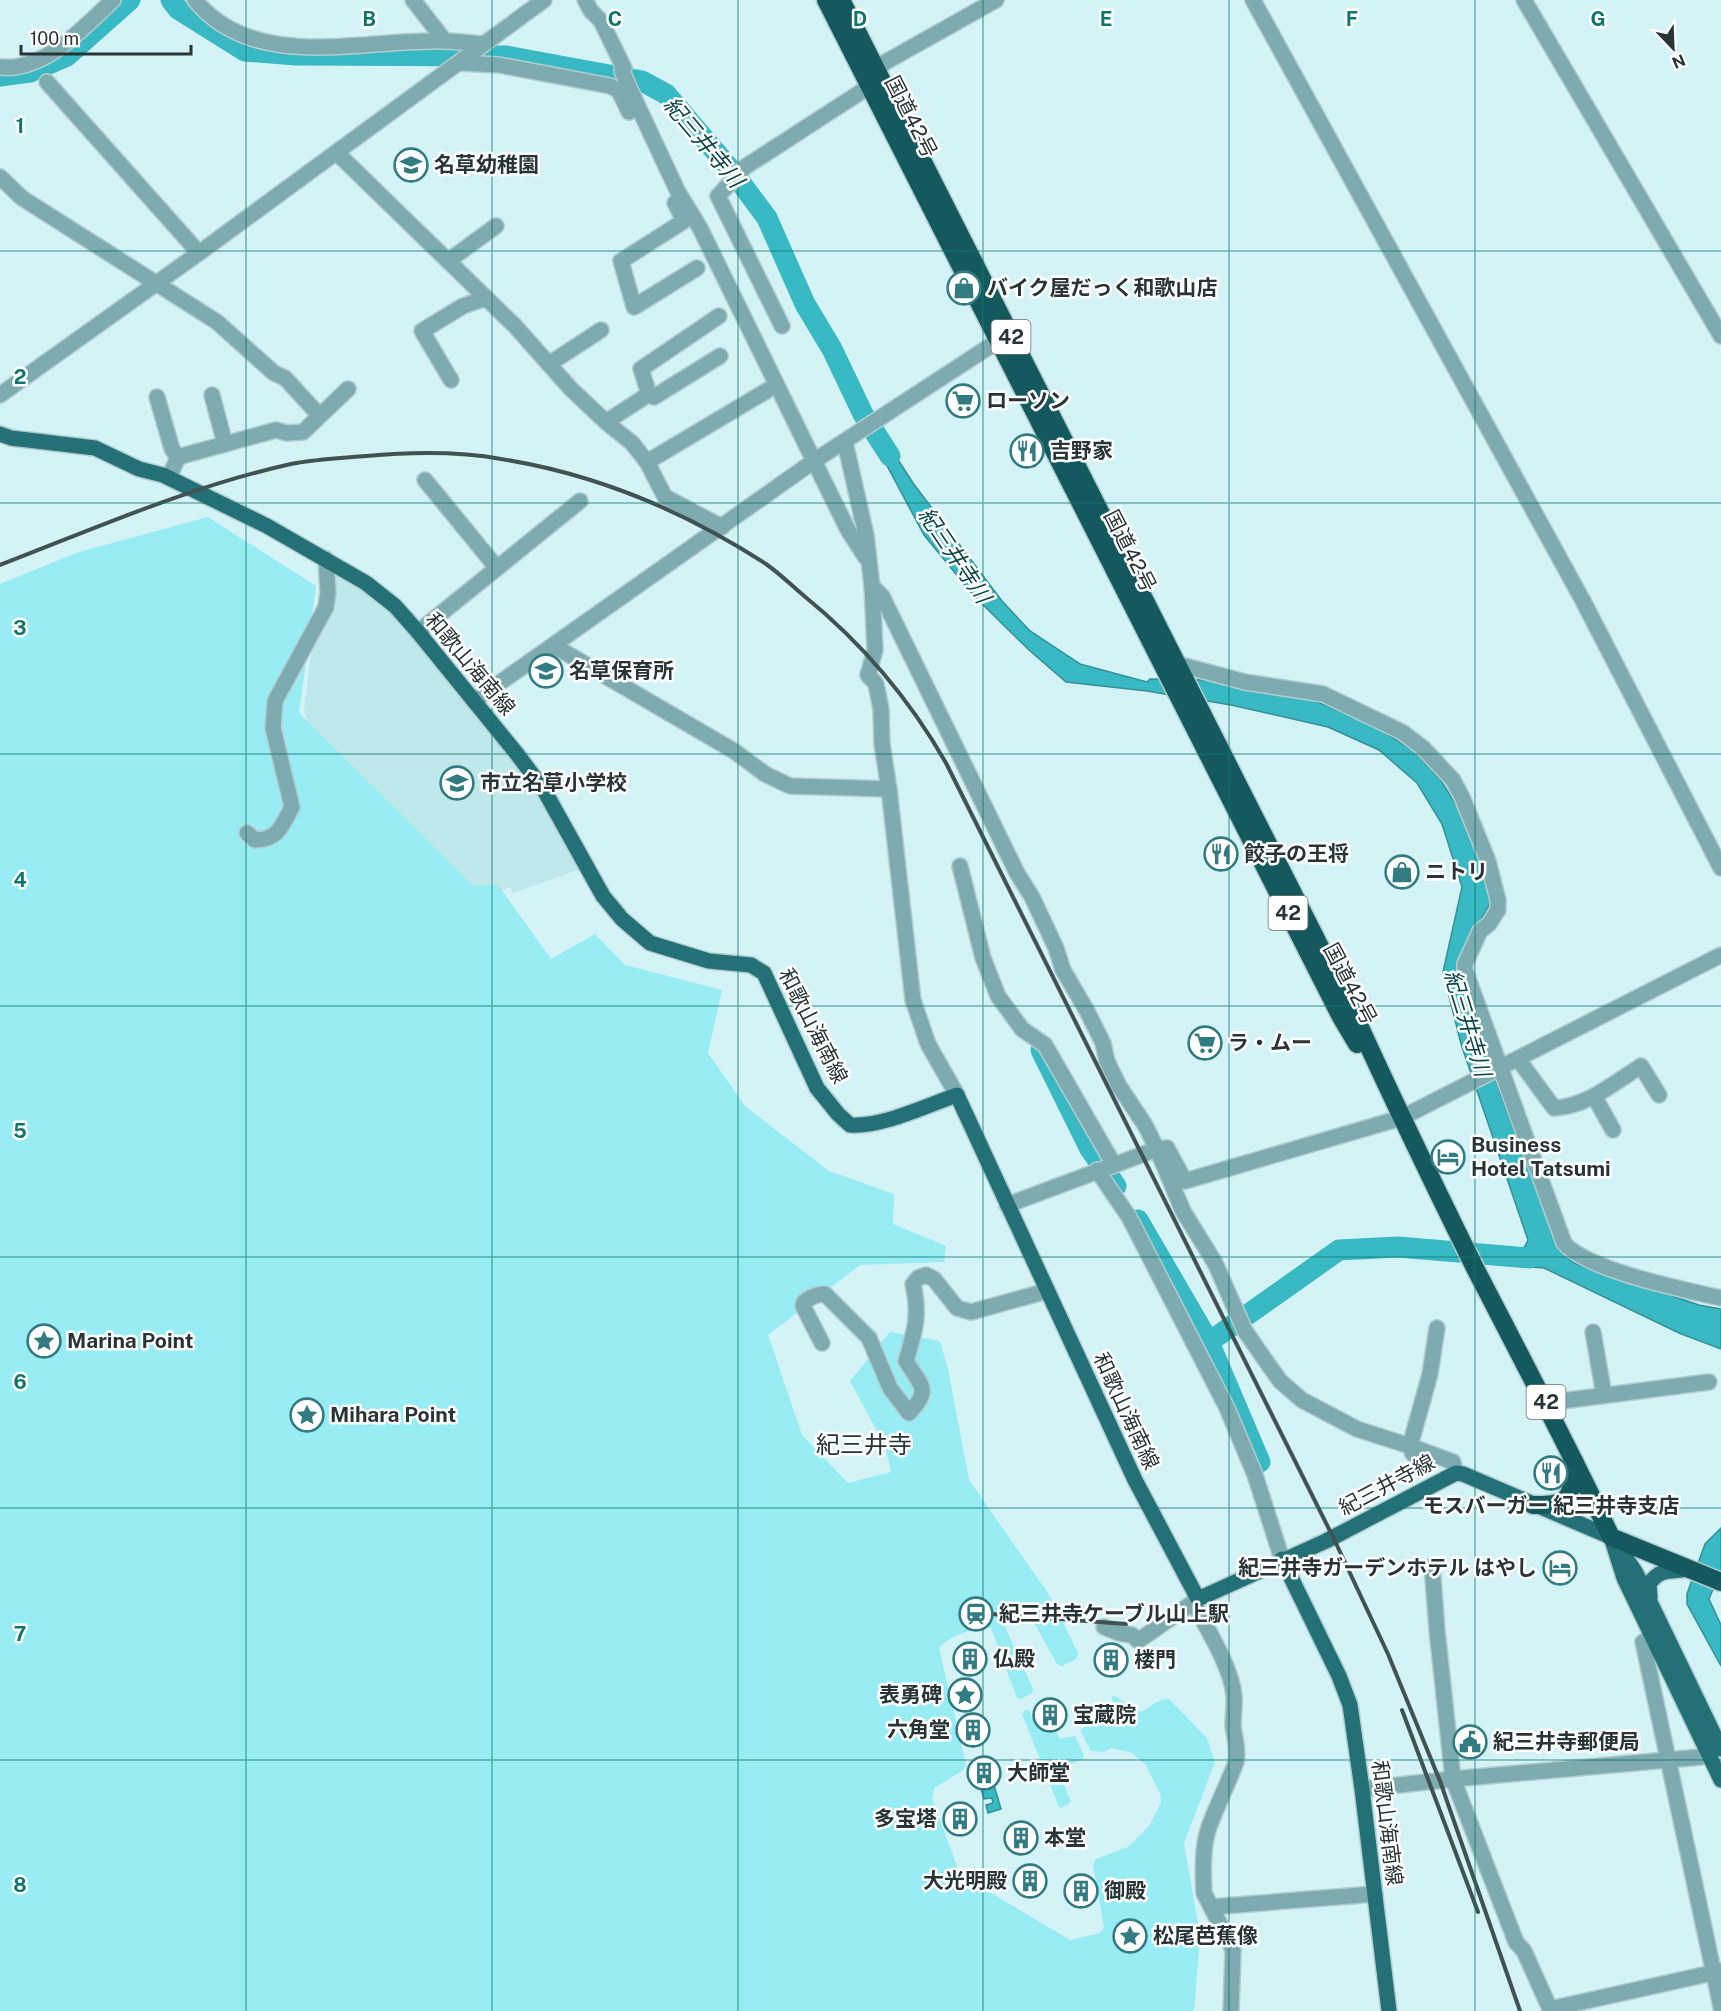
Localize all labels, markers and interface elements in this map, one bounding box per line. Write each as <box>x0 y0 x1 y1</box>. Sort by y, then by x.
text: B <box>362 7 376 31</box>
text: C <box>608 7 622 31</box>
text: D <box>853 7 867 31</box>
text: E <box>1100 7 1112 31</box>
text: F <box>1346 7 1358 31</box>
text: G <box>1590 7 1606 31</box>
scale bar <box>21 18 190 56</box>
north arrow <box>1643 18 1703 78</box>
text: 100 m <box>30 28 79 49</box>
text: N <box>1669 50 1688 73</box>
street label: 国道42号 <box>880 72 943 162</box>
water label: 紀三井寺川 <box>659 92 751 194</box>
text: 1 <box>16 114 24 138</box>
school or university icon: 名草幼稚園 <box>393 147 429 183</box>
place label: 名草幼稚園 <box>434 152 539 177</box>
shop icon: バイク屋だっく和歌山店 <box>946 270 982 306</box>
place label: バイク屋だっく和歌山店 <box>987 275 1218 300</box>
road number: 42 <box>992 320 1030 354</box>
text: 2 <box>14 365 26 389</box>
supermarket icon: ローソン <box>945 383 981 419</box>
place label: ローソン <box>986 388 1070 413</box>
restaurant icon: 吉野家 <box>1009 433 1045 469</box>
place label: 吉野家 <box>1050 438 1113 463</box>
water label: 紀三井寺川 <box>913 502 998 610</box>
street label: 国道42号 <box>1099 506 1162 596</box>
street label: 和歌山海南線 <box>420 607 520 720</box>
text: 3 <box>13 616 27 640</box>
school or university icon: 名草保育所 <box>528 653 564 689</box>
place label: 名草保育所 <box>569 658 674 683</box>
school or university icon: 市立名草小学校 <box>439 765 475 801</box>
place label: 市立名草小学校 <box>480 770 627 795</box>
restaurant icon: 餃子の王将 <box>1203 836 1239 872</box>
place label: 餃子の王将 <box>1244 841 1349 866</box>
shop icon: ニトリ <box>1384 854 1420 890</box>
place label: ニトリ <box>1425 859 1488 884</box>
text: 4 <box>13 868 27 892</box>
road number: 42 <box>1268 896 1308 930</box>
street label: 国道42号 <box>1319 939 1382 1029</box>
street label: 和歌山海南線 <box>774 964 853 1088</box>
water label: 紀三井寺川 <box>1439 967 1497 1081</box>
supermarket icon: ラ・ムー <box>1187 1025 1223 1061</box>
place label: ラ・ムー <box>1228 1030 1312 1055</box>
text: 5 <box>13 1119 27 1143</box>
place label: Business Hotel Tatsumi <box>1471 1132 1611 1181</box>
hotel icon: Business Hotel Tatsumi <box>1430 1139 1466 1175</box>
place icon: Marina Point <box>26 1323 62 1359</box>
place label: Marina Point <box>67 1328 193 1353</box>
street label: 和歌山海南線 <box>1088 1348 1164 1473</box>
text: 6 <box>13 1370 27 1394</box>
road number: 42 <box>1526 1385 1566 1419</box>
place icon: Mihara Point <box>289 1397 325 1433</box>
place label: Mihara Point <box>330 1402 456 1427</box>
district label: 紀三井寺 <box>816 1430 912 1458</box>
street label: 紀三井寺線 <box>1335 1449 1439 1520</box>
restaurant icon: モスバーガー 紀三井寺支店 <box>1533 1455 1569 1491</box>
place label: モスバーガー 紀三井寺支店 <box>1423 1493 1679 1518</box>
hotel icon: 紀三井寺ガーデンホテル はやし <box>1542 1550 1578 1586</box>
place label: 紀三井寺ガーデンホテル はやし <box>1238 1555 1537 1580</box>
station icon: 紀三井寺ケーブル山上駅 <box>958 1596 994 1632</box>
place label: 紀三井寺ケーブル山上駅 <box>999 1601 1229 1626</box>
text: 7 <box>14 1622 26 1646</box>
building icon: 仏殿 <box>952 1641 988 1677</box>
building icon: 楼門 <box>1093 1642 1129 1678</box>
place label: 仏殿 <box>993 1646 1035 1671</box>
place label: 楼門 <box>1134 1647 1176 1672</box>
place icon: 表勇碑 <box>947 1677 983 1713</box>
place label: 表勇碑 <box>879 1682 942 1707</box>
building icon: 宝蔵院 <box>1032 1697 1068 1733</box>
place label: 宝蔵院 <box>1073 1702 1136 1727</box>
building icon: 六角堂 <box>955 1712 991 1748</box>
place label: 六角堂 <box>887 1717 950 1742</box>
public building icon: 紀三井寺郵便局 <box>1452 1724 1488 1760</box>
place label: 紀三井寺郵便局 <box>1493 1729 1640 1754</box>
building icon: 大師堂 <box>966 1755 1002 1791</box>
street label: 和歌山海南線 <box>1367 1759 1408 1887</box>
place label: 大師堂 <box>1007 1760 1070 1785</box>
building icon: 多宝塔 <box>942 1801 978 1837</box>
place label: 多宝塔 <box>874 1806 937 1831</box>
building icon: 本堂 <box>1003 1820 1039 1856</box>
place label: 本堂 <box>1044 1825 1086 1850</box>
building icon: 大光明殿 <box>1012 1863 1048 1899</box>
place label: 大光明殿 <box>923 1868 1007 1893</box>
text: 8 <box>13 1873 27 1897</box>
building icon: 御殿 <box>1063 1873 1099 1909</box>
place label: 御殿 <box>1104 1878 1146 1903</box>
place icon: 松尾芭蕉像 <box>1112 1918 1148 1954</box>
place label: 松尾芭蕉像 <box>1153 1923 1258 1948</box>

